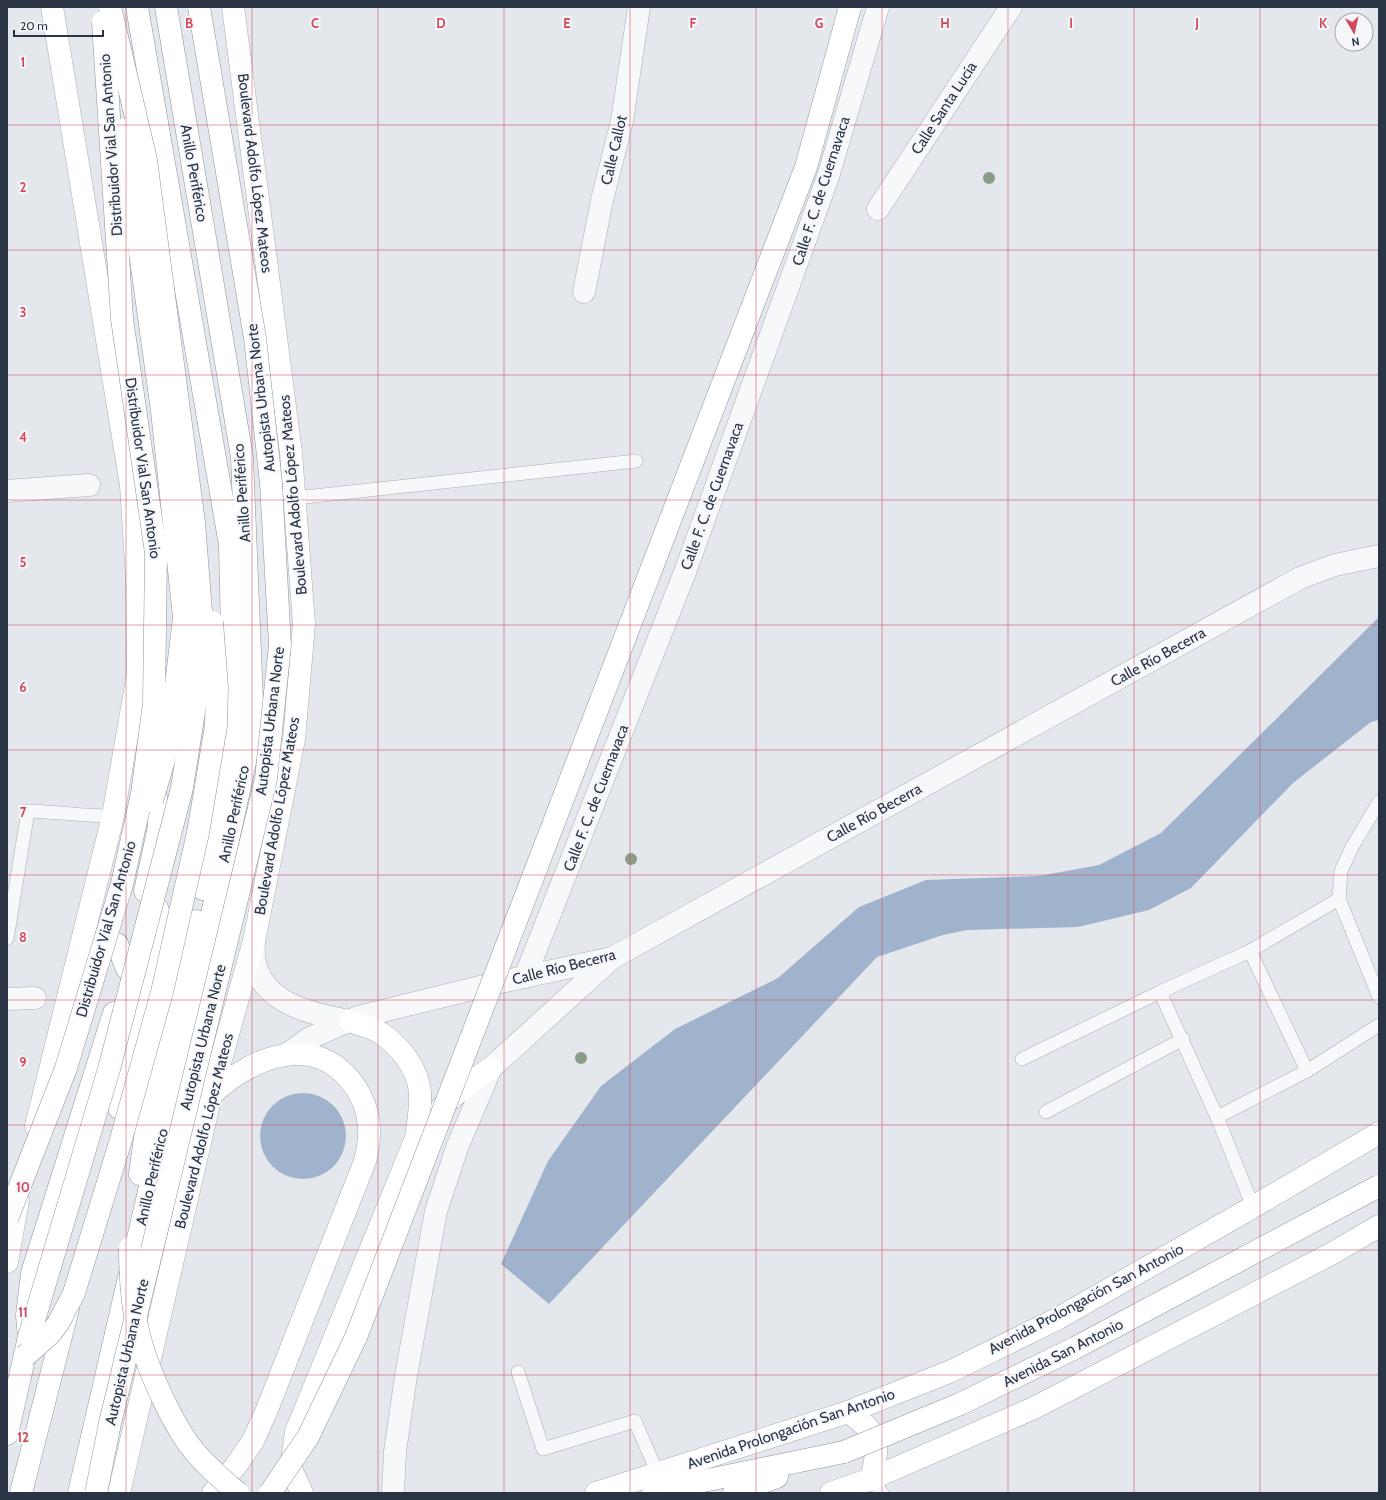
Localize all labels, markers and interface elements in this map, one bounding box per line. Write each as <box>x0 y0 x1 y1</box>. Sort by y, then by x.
scale bar <box>14 12 103 38</box>
north arrow <box>1334 12 1374 52</box>
text: B <box>185 15 193 31</box>
text: C <box>311 15 319 31</box>
text: D <box>436 15 446 31</box>
text: E <box>563 15 571 31</box>
text: F <box>690 15 697 31</box>
text: G <box>815 15 824 31</box>
text: H <box>940 15 950 31</box>
text: I <box>1069 15 1073 31</box>
text: J <box>1194 15 1199 31</box>
text: K <box>1319 15 1328 31</box>
text: 20 m <box>20 18 48 33</box>
text: N <box>1351 34 1361 49</box>
street label: Distribuidor Vial San Antonio <box>96 53 126 237</box>
text: 1 <box>21 54 25 70</box>
street label: Calle Santa Lucía <box>907 58 981 158</box>
street label: Boulevard Adolfo López Mateos <box>234 72 276 274</box>
street label: Calle Callot <box>597 113 631 187</box>
street label: Calle F. C. de Cuernavaca <box>788 113 854 268</box>
street label: Anillo Periférico <box>177 123 211 223</box>
text: 2 <box>20 179 27 195</box>
text: 3 <box>19 304 27 320</box>
street label: Autopista Urbana Norte <box>243 322 279 473</box>
street label: Distribuidor Vial San Antonio <box>121 376 165 560</box>
street label: Boulevard Adolfo López Mateos <box>275 394 311 596</box>
street label: Calle F. C. de Cuernavaca <box>677 419 747 572</box>
text: 4 <box>19 429 27 445</box>
street label: Anillo Periférico <box>230 443 254 543</box>
text: 5 <box>20 554 27 570</box>
street label: Calle Río Becerra <box>1107 623 1209 691</box>
street label: Autopista Urbana Norte <box>252 645 288 796</box>
text: 6 <box>19 679 27 695</box>
street label: Boulevard Adolfo López Mateos <box>251 716 303 916</box>
street label: Calle F. C. de Cuernavaca <box>560 721 633 874</box>
street label: Anillo Periférico <box>215 764 253 864</box>
street label: Calle Río Becerra <box>823 779 925 847</box>
text: 7 <box>20 804 27 820</box>
street label: Distribuidor Vial San Antonio <box>72 839 140 1019</box>
text: 8 <box>19 929 27 945</box>
street label: Calle Río Becerra <box>510 945 618 989</box>
street label: Autopista Urbana Norte <box>176 962 230 1112</box>
street label: Boulevard Adolfo López Mateos <box>171 1031 237 1231</box>
text: 9 <box>19 1054 27 1070</box>
street label: Anillo Periférico <box>132 1127 172 1227</box>
text: 10 <box>16 1179 30 1195</box>
street label: Avenida Prolongación San Antonio <box>985 1240 1187 1358</box>
street label: Autopista Urbana Norte <box>101 1277 153 1427</box>
text: 11 <box>18 1304 28 1320</box>
street label: Avenida San Antonio <box>1000 1315 1126 1391</box>
street label: Avenida Prolongación San Antonio <box>685 1385 897 1473</box>
text: 12 <box>17 1429 29 1445</box>

